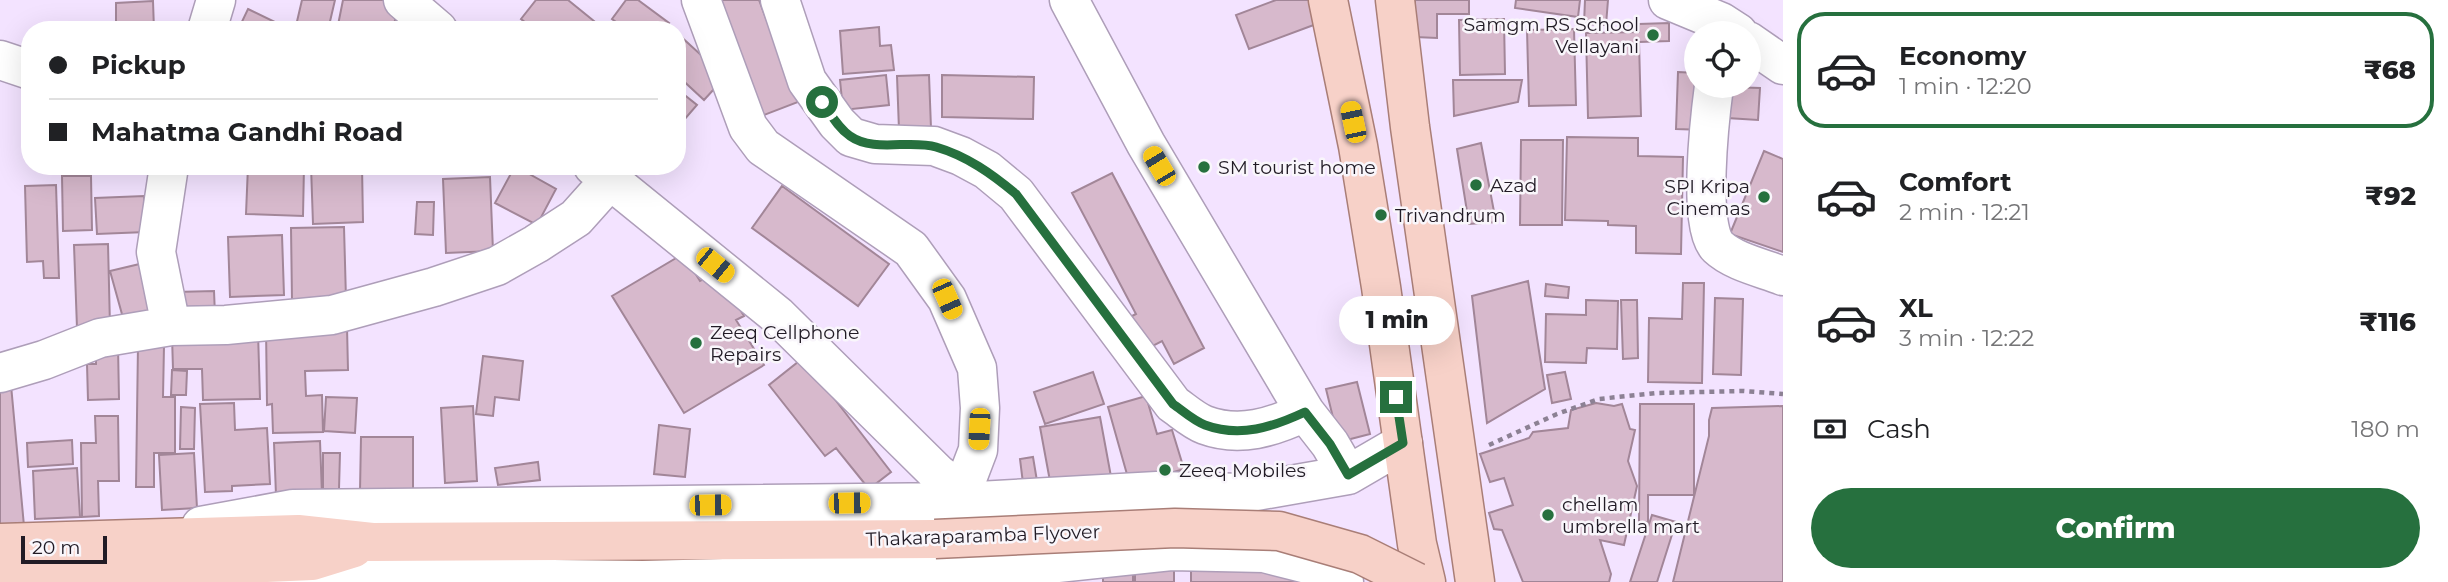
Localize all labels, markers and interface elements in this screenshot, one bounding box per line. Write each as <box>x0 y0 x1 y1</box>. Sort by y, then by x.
place label: Samgm RS School Vellayani <box>1463 13 1639 58</box>
map controls <box>1684 21 1761 98</box>
button: locate <box>1684 21 1761 98</box>
marker: Samgm RS School Vellayani <box>1645 27 1661 43</box>
icon: car <box>1815 39 1878 102</box>
text: Economy <box>1899 40 2026 72</box>
text: Pickup <box>91 49 186 81</box>
text: ₹68 <box>2363 54 2416 86</box>
text: 1 min · 12:20 <box>1899 72 2032 100</box>
route start <box>806 86 838 118</box>
car <box>1339 99 1368 145</box>
text: Mahatma Gandhi Road <box>91 116 403 148</box>
car <box>1140 143 1179 189</box>
place label: SM tourist home <box>1218 156 1376 179</box>
marker: SM tourist home <box>1196 159 1212 175</box>
icon: car <box>1815 165 1878 228</box>
text: Comfort <box>1899 166 2011 198</box>
place label: Azad <box>1490 174 1537 197</box>
place label: SPI Kripa Cinemas <box>1664 175 1750 220</box>
marker: Azad <box>1468 177 1484 193</box>
text: ₹92 <box>2365 180 2416 212</box>
marker: SPI Kripa Cinemas <box>1756 189 1772 205</box>
text: 2 min · 12:21 <box>1899 198 2030 226</box>
place label: Trivandrum <box>1395 204 1506 227</box>
marker: Trivandrum <box>1373 207 1389 223</box>
car <box>693 244 738 286</box>
car <box>929 276 966 322</box>
icon: car <box>1815 291 1878 354</box>
text: XL <box>1899 292 1933 324</box>
callout: 1 min <box>1338 296 1454 344</box>
text: 1 min <box>1365 306 1429 334</box>
text: ₹116 <box>2359 306 2416 338</box>
place label: Zeeq Cellphone Repairs <box>710 321 860 366</box>
text: 3 min · 12:22 <box>1899 324 2034 352</box>
marker: Zeeq Cellphone Repairs <box>688 335 704 351</box>
route end <box>1380 381 1412 413</box>
car <box>968 407 991 451</box>
icon: cash <box>1811 410 1849 448</box>
text: Cash <box>1867 413 1931 445</box>
text: 180 m <box>2351 415 2420 443</box>
place label: Zeeq Mobiles <box>1179 459 1306 482</box>
marker: Zeeq Mobiles <box>1157 462 1173 478</box>
button: Confirm <box>1811 488 2420 568</box>
car <box>828 492 871 514</box>
place label: chellam umbrella mart <box>1562 493 1700 538</box>
car <box>689 494 732 516</box>
marker: chellam umbrella mart <box>1540 507 1556 523</box>
street label: Thakaraparamba Flyover <box>865 520 1101 551</box>
scale bar <box>21 533 107 565</box>
text: 20 m <box>32 536 80 559</box>

